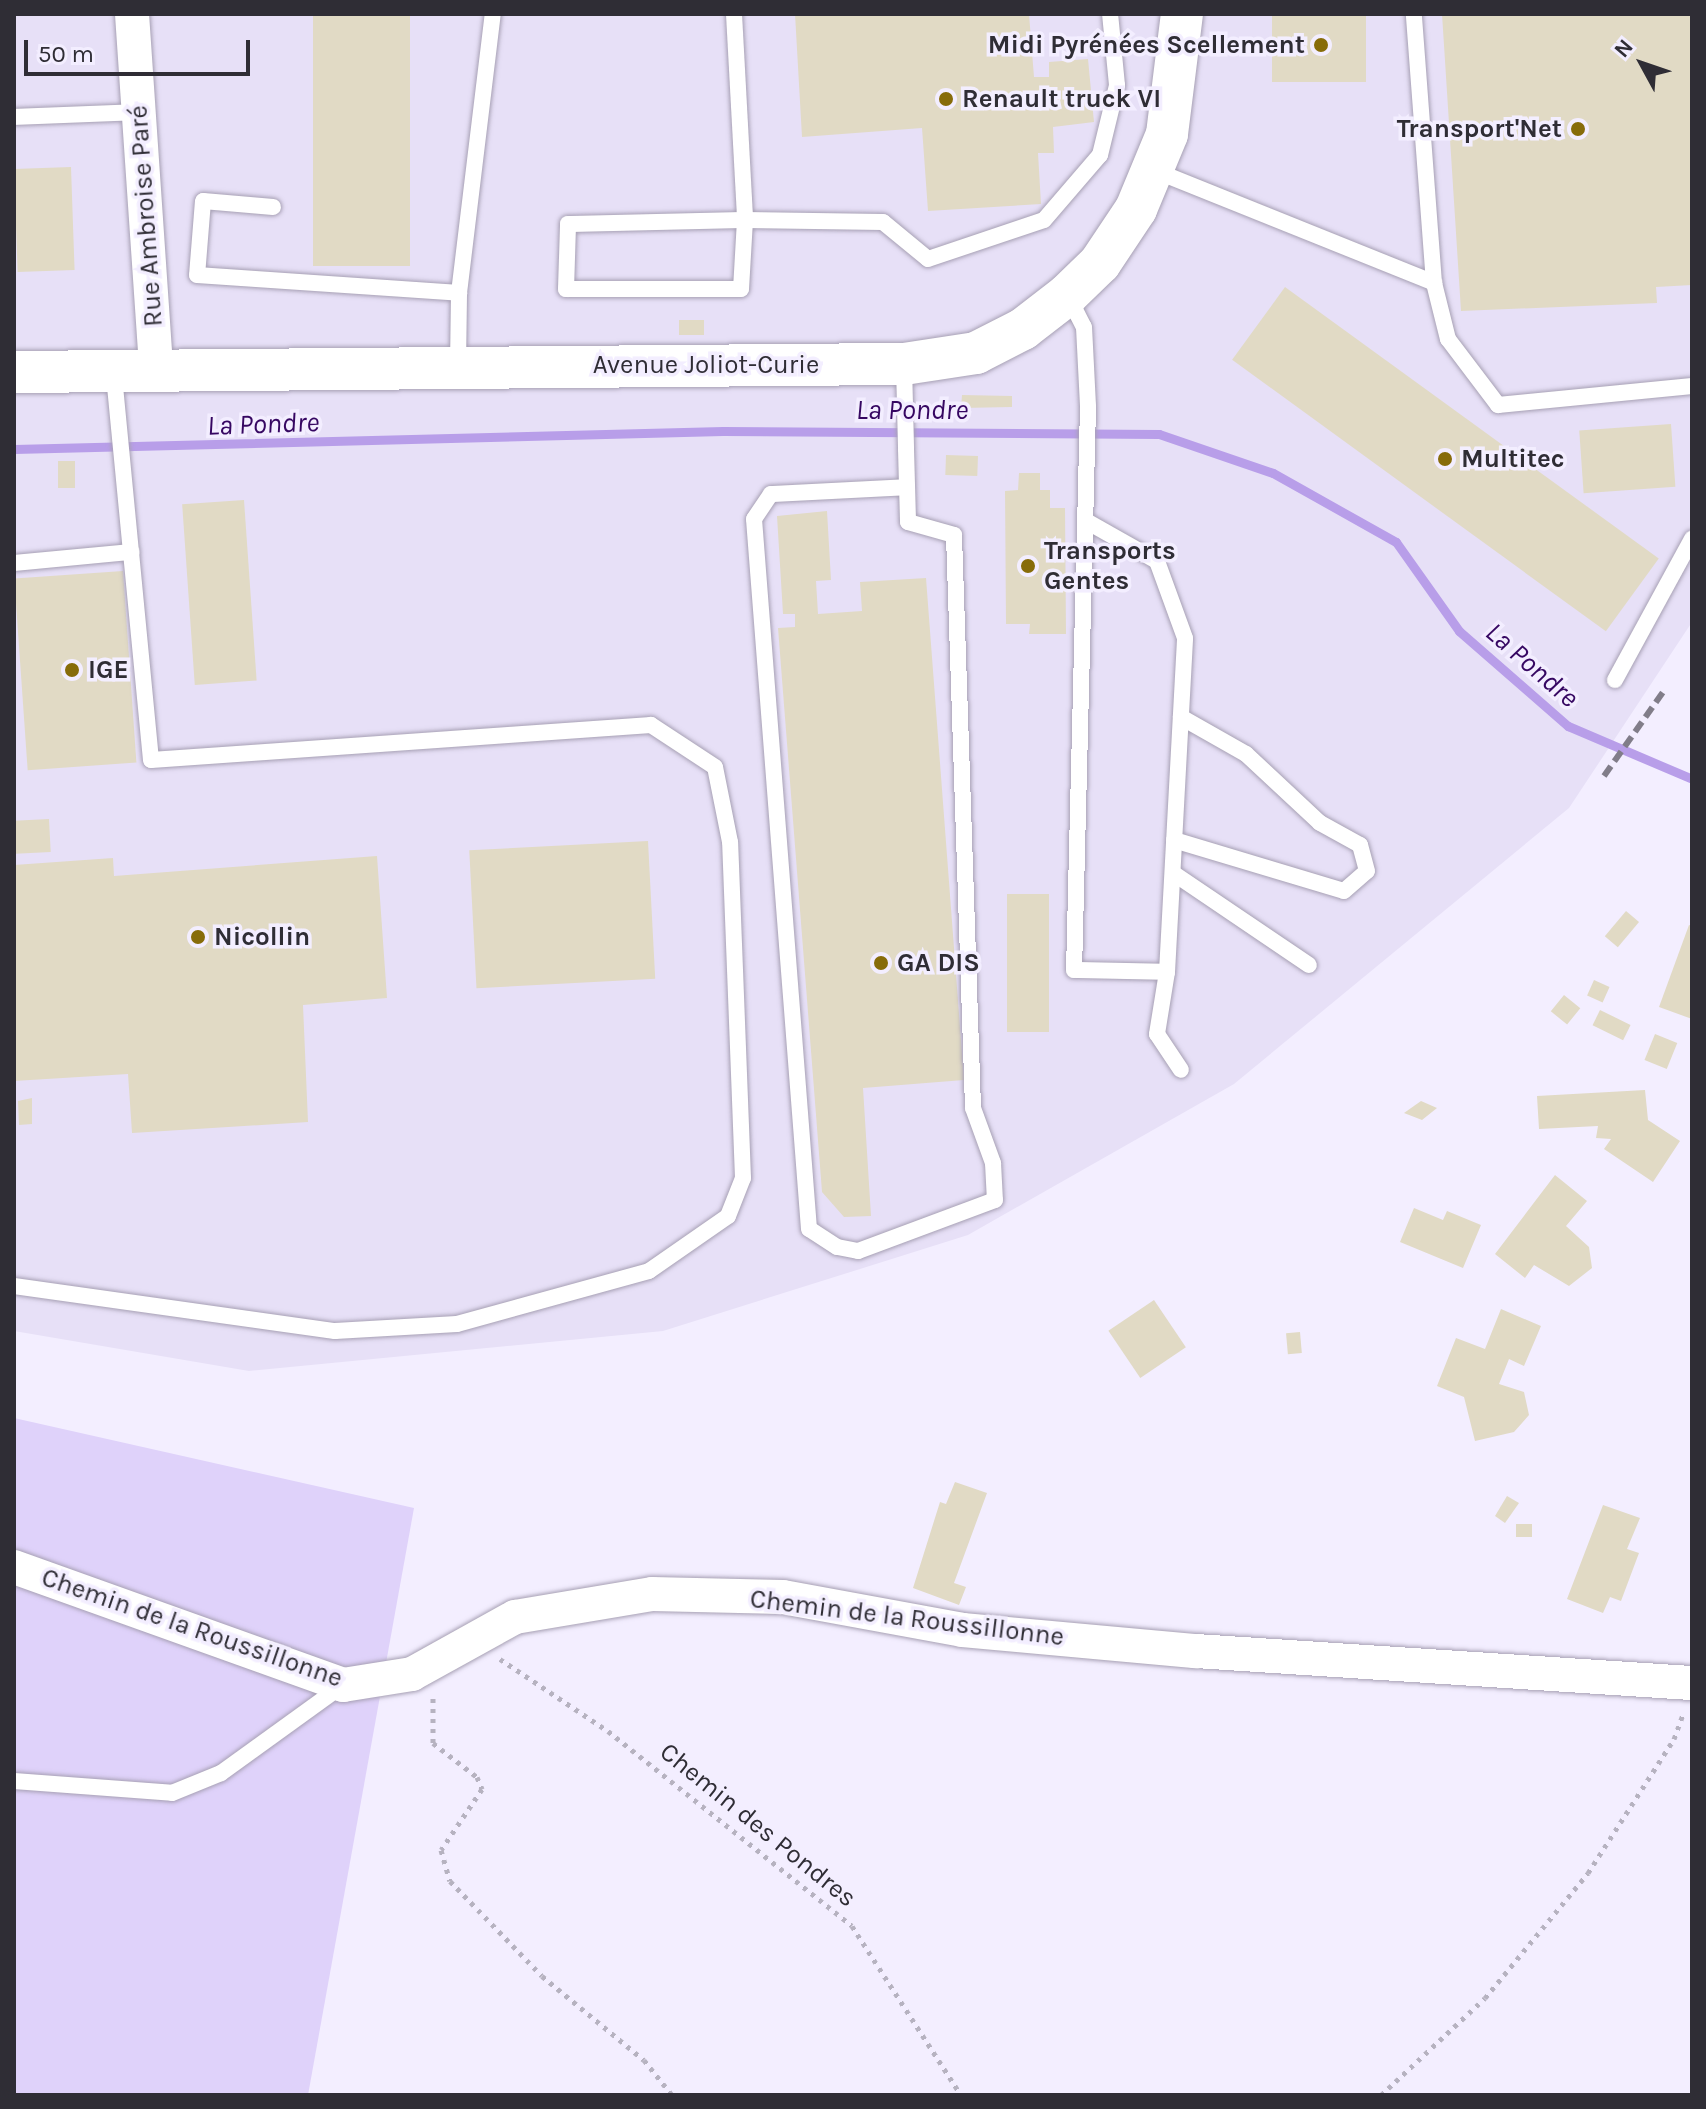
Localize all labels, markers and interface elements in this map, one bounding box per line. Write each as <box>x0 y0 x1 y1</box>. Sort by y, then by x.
scale bar <box>28 24 254 74</box>
north arrow <box>1602 24 1682 104</box>
place label: Midi Pyrénées Scellement <box>988 29 1305 61</box>
text: N <box>1609 34 1639 63</box>
marker: Midi Pyrénées Scellement <box>1312 36 1330 54</box>
text: 50 m <box>38 40 94 68</box>
place label: Renault truck VI <box>962 83 1161 115</box>
marker: Renault truck VI <box>937 90 955 108</box>
street label: Rue Ambroise Paré <box>123 104 169 328</box>
place label: Transport'Net <box>1397 113 1562 145</box>
marker: Transport'Net <box>1569 120 1587 138</box>
street label: Avenue Joliot-Curie <box>593 349 819 381</box>
water label: La Pondre <box>856 393 968 427</box>
water label: La Pondre <box>206 405 320 443</box>
place label: Multitec <box>1461 443 1565 475</box>
marker: Multitec <box>1436 450 1454 468</box>
place label: Transports Gentes <box>1044 535 1176 596</box>
marker: Transports Gentes <box>1019 557 1037 575</box>
water label: La Pondre <box>1479 615 1585 715</box>
place label: IGE <box>88 654 129 686</box>
marker: IGE <box>63 661 81 679</box>
place label: Nicollin <box>214 921 310 953</box>
marker: Nicollin <box>189 928 207 946</box>
place label: GA DIS <box>897 947 980 979</box>
marker: GA DIS <box>872 954 890 972</box>
street label: Chemin de la Roussillonne <box>37 1562 347 1694</box>
street label: Chemin de la Roussillonne <box>748 1583 1066 1653</box>
street label: Chemin des Pondres <box>654 1736 862 1914</box>

